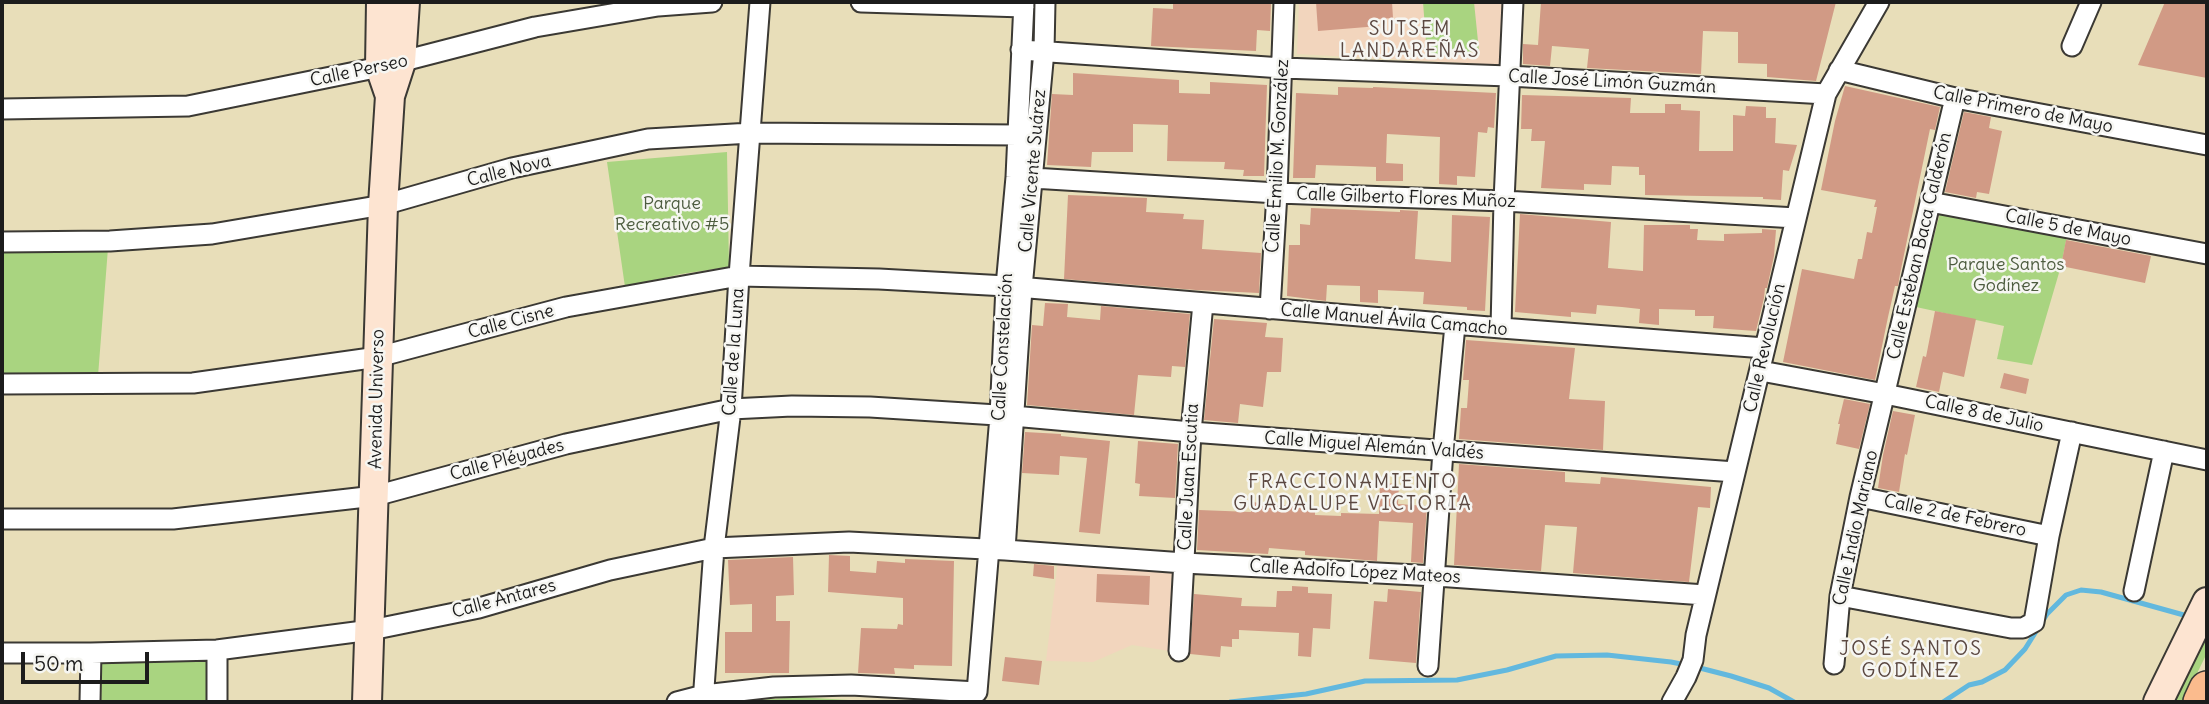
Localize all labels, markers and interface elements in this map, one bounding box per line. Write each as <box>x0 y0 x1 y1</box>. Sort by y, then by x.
district label: SUTSEM LANDAREÑAS <box>1341 19 1479 63</box>
street label: Calle Perseo <box>308 50 410 92</box>
street label: Calle Emilio M. González <box>1262 59 1294 253</box>
street label: Calle José Limón Guzmán <box>1507 66 1717 98</box>
street label: Calle Primero de Mayo <box>1931 82 2115 138</box>
street label: Calle Vicente Suárez <box>1015 88 1051 254</box>
street label: Calle Esteban Baca Calderón <box>1883 130 1957 362</box>
street label: Calle Nova <box>465 150 553 192</box>
street label: Calle Gilberto Flores Muñoz <box>1296 183 1516 213</box>
park label: Parque Recreativo #5 <box>615 193 729 235</box>
street label: Calle 5 de Mayo <box>2003 205 2133 251</box>
park label: Parque Santos Godínez <box>1947 254 2065 296</box>
street label: Calle Constelación <box>988 273 1018 421</box>
street label: Calle Revolución <box>1740 281 1790 415</box>
street label: Calle de la Luna <box>719 287 749 417</box>
street label: Calle Manuel Ávila Camacho <box>1280 299 1508 341</box>
street label: Calle Cisne <box>466 300 556 344</box>
street label: Avenida Universo <box>365 329 389 469</box>
street label: Calle 8 de Julio <box>1923 391 2045 437</box>
street label: Calle Juan Escutia <box>1174 403 1204 551</box>
street label: Calle Miguel Alemán Valdés <box>1263 428 1485 464</box>
street label: Calle Pléyades <box>448 434 566 486</box>
street label: Calle Indio Mariano <box>1829 448 1883 608</box>
district label: FRACCIONAMIENTO GUADALUPE VICTORIA <box>1236 472 1470 516</box>
street label: Calle 2 de Febrero <box>1882 490 2028 542</box>
street label: Calle Adolfo López Mateos <box>1249 556 1461 588</box>
street label: Calle Antares <box>450 575 558 623</box>
scale bar <box>24 638 152 682</box>
district label: JOSÉ SANTOS GODÍNEZ <box>1841 639 1981 683</box>
text: 50 m <box>34 650 83 677</box>

